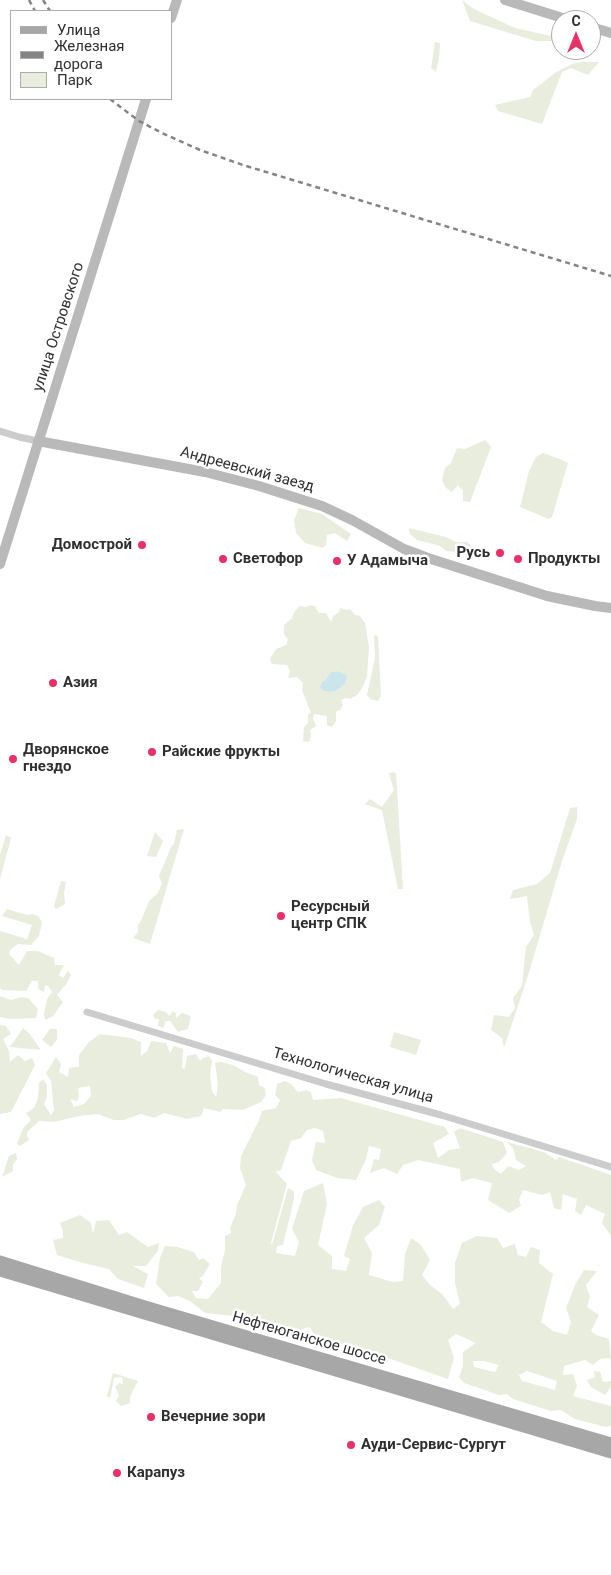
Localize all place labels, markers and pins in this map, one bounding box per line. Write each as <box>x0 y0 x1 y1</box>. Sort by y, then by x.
place label: Домострой <box>52 536 132 554</box>
marker: Домострой <box>136 539 148 551</box>
place label: Русь <box>457 544 490 562</box>
marker: Русь <box>494 547 506 559</box>
place label: Светофор <box>233 550 303 568</box>
place label: Продукты <box>528 550 601 568</box>
place label: У Адамыча <box>347 552 428 570</box>
marker: Светофор <box>217 553 229 565</box>
marker: Продукты <box>512 553 524 565</box>
marker: У Адамыча <box>331 555 343 567</box>
place label: Азия <box>63 674 98 692</box>
marker: Азия <box>47 677 59 689</box>
place label: Дворянское гнездо <box>23 741 109 776</box>
place label: Райские фрукты <box>162 743 280 761</box>
marker: Райские фрукты <box>146 746 158 758</box>
marker: Дворянское гнездо <box>7 753 19 765</box>
place label: Ресурсный центр СПК <box>291 898 370 933</box>
marker: Ресурсный центр СПК <box>275 910 287 922</box>
place label: Вечерние зори <box>161 1408 265 1426</box>
marker: Вечерние зори <box>145 1411 157 1423</box>
place label: Ауди-Сервис-Сургут <box>361 1436 506 1454</box>
marker: Ауди-Сервис-Сургут <box>345 1439 357 1451</box>
place label: Карапуз <box>127 1464 185 1482</box>
marker: Карапуз <box>111 1467 123 1479</box>

